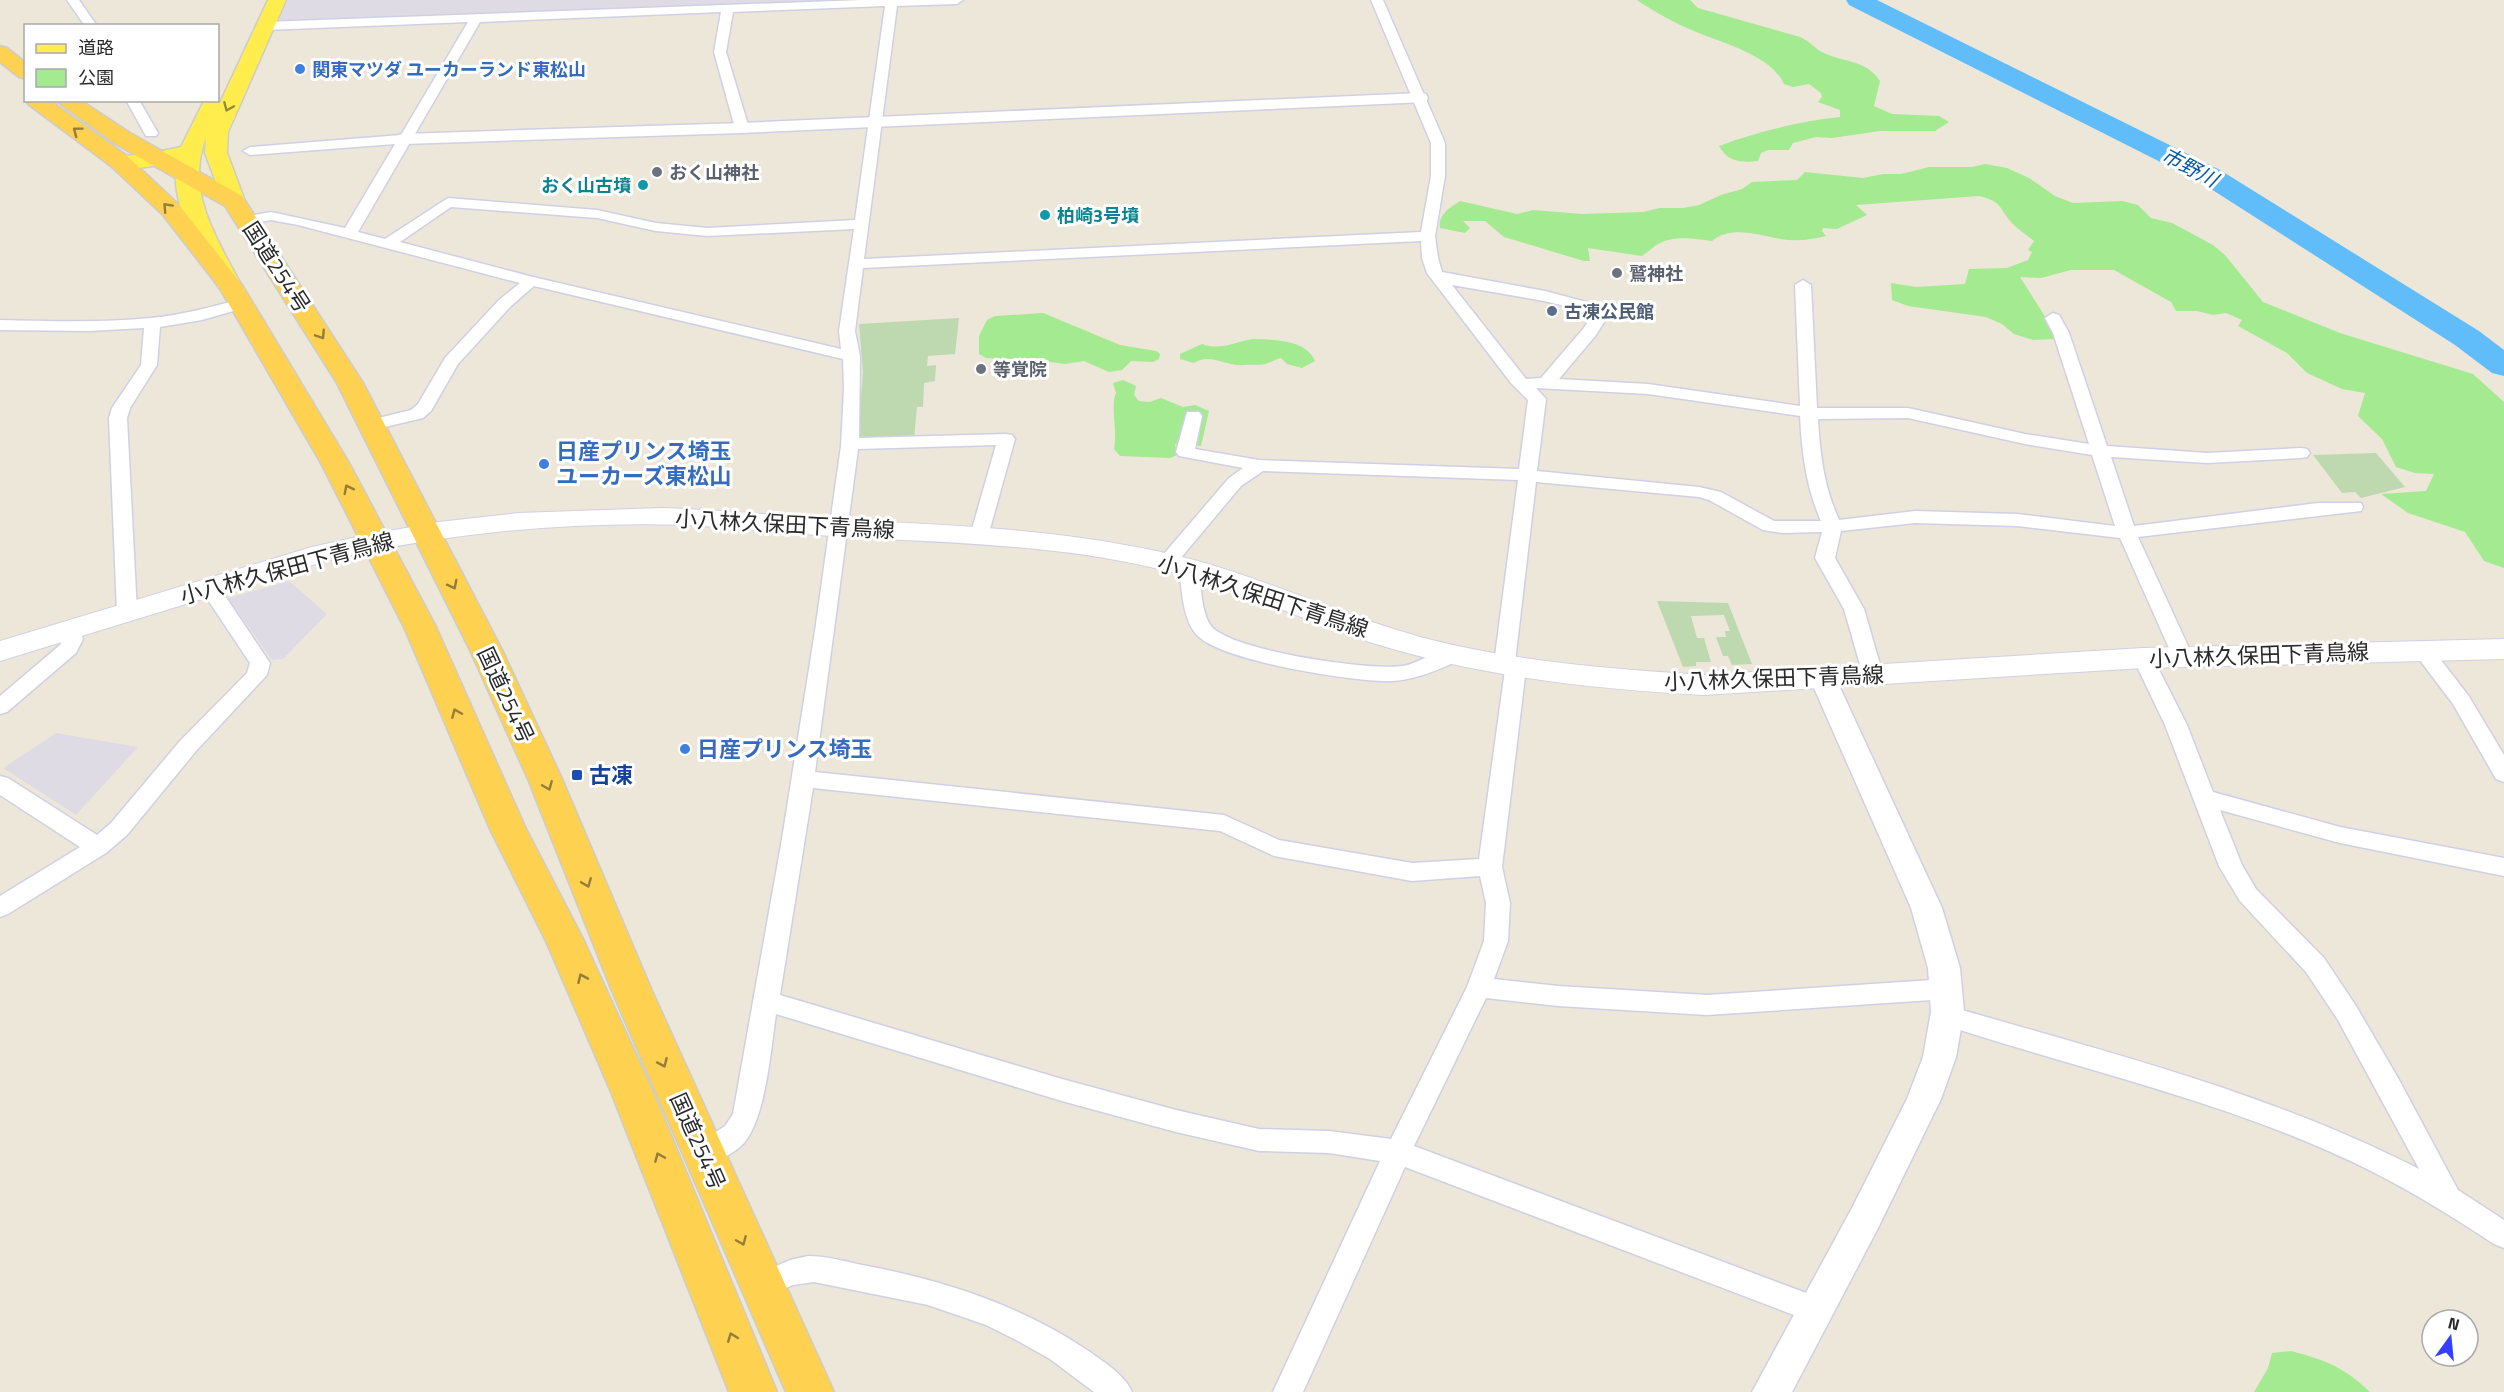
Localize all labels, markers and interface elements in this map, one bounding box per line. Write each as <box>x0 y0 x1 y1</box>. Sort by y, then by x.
legend <box>24 24 219 102</box>
text: 道路 <box>78 34 114 61</box>
place label: 関東マツダ ユーカーランド東松山 <box>312 56 586 83</box>
marker: 関東マツダ ユーカーランド東松山 <box>293 62 307 76</box>
text: 公園 <box>78 64 114 91</box>
one-way arrow <box>223 100 235 111</box>
one-way arrow <box>72 128 83 139</box>
water label: 市野川 <box>2156 139 2226 196</box>
place label: おく山神社 <box>669 159 759 186</box>
marker: おく山神社 <box>650 165 664 179</box>
place label: おく山古墳 <box>541 172 631 199</box>
marker: おく山古墳 <box>636 178 650 192</box>
place label: 柏崎3号墳 <box>1057 202 1139 229</box>
one-way arrow <box>163 203 174 214</box>
marker: 柏崎3号墳 <box>1038 208 1052 222</box>
street label: 国道254号 <box>235 215 319 319</box>
place label: 鷲神社 <box>1629 260 1683 287</box>
marker: 鷲神社 <box>1610 266 1624 280</box>
place label: 古凍公民館 <box>1564 298 1654 325</box>
marker: 古凍公民館 <box>1545 304 1559 318</box>
one-way arrow <box>314 329 325 340</box>
place label: 等覚院 <box>993 356 1047 383</box>
marker: 等覚院 <box>974 362 988 376</box>
place label: 日産プリンス埼玉 ユーカーズ東松山 <box>556 434 732 493</box>
marker: 日産プリンス埼玉 ユーカーズ東松山 <box>537 457 551 471</box>
one-way arrow <box>344 484 355 495</box>
street label: 小八林久保田下青鳥線 <box>674 501 896 547</box>
street label: 小八林久保田下青鳥線 <box>176 523 398 613</box>
street label: 小八林久保田下青鳥線 <box>1153 546 1373 646</box>
one-way arrow <box>445 579 457 590</box>
street label: 小八林久保田下青鳥線 <box>2148 634 2370 676</box>
street label: 国道254号 <box>469 641 543 749</box>
street label: 小八林久保田下青鳥線 <box>1663 657 1885 699</box>
one-way arrow <box>451 708 463 719</box>
place label: 日産プリンス埼玉 <box>697 732 873 766</box>
marker: 日産プリンス埼玉 <box>678 742 692 756</box>
place label: 古凍 <box>589 758 633 792</box>
marker: 古凍 <box>570 768 584 782</box>
one-way arrow <box>541 780 553 791</box>
one-way arrow <box>580 877 592 888</box>
one-way arrow <box>577 973 589 984</box>
one-way arrow <box>656 1056 668 1067</box>
street label: 国道254号 <box>662 1087 734 1195</box>
one-way arrow <box>654 1152 666 1163</box>
one-way arrow <box>734 1235 746 1246</box>
north arrow <box>2420 1308 2480 1368</box>
text: N <box>2445 1310 2462 1337</box>
one-way arrow <box>727 1333 739 1344</box>

